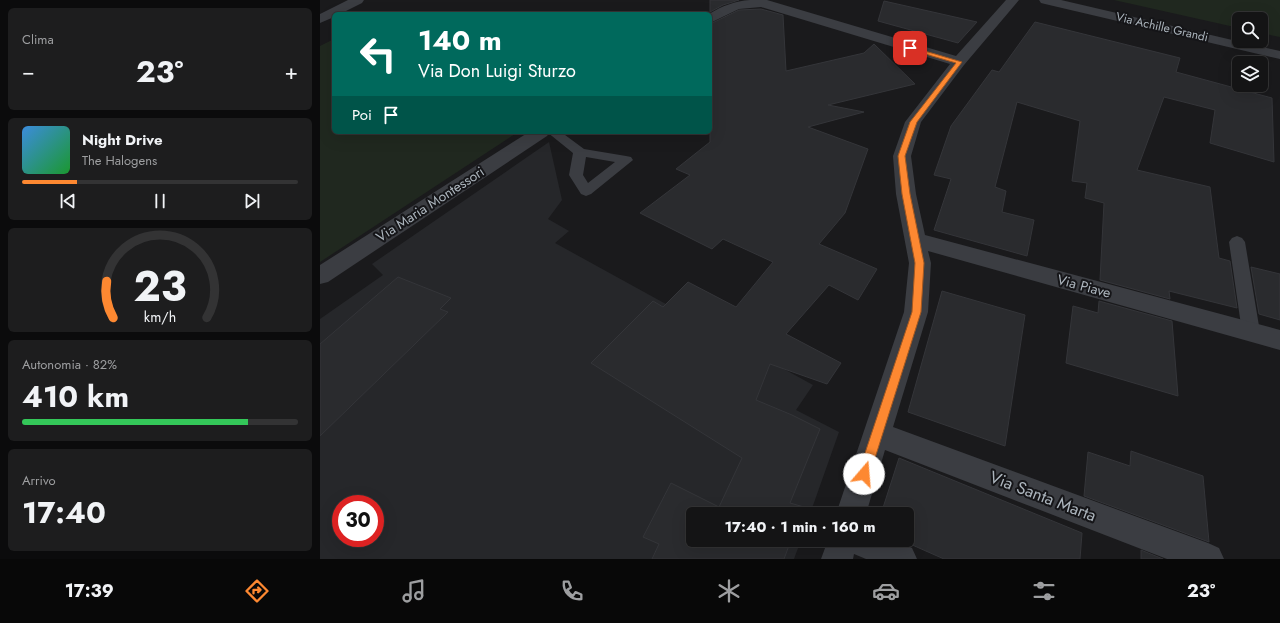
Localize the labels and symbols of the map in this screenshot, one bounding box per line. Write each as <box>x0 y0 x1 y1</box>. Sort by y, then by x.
street label: Via Achille Grandi <box>1114 8 1210 46</box>
pin <box>893 31 927 65</box>
street label: Via Maria Montessori <box>372 161 488 247</box>
street label: Via Piave <box>1055 269 1113 303</box>
position arrow <box>843 453 885 495</box>
street label: Via Santa Marta <box>986 465 1100 527</box>
speed limit sign: 30 <box>332 495 384 547</box>

